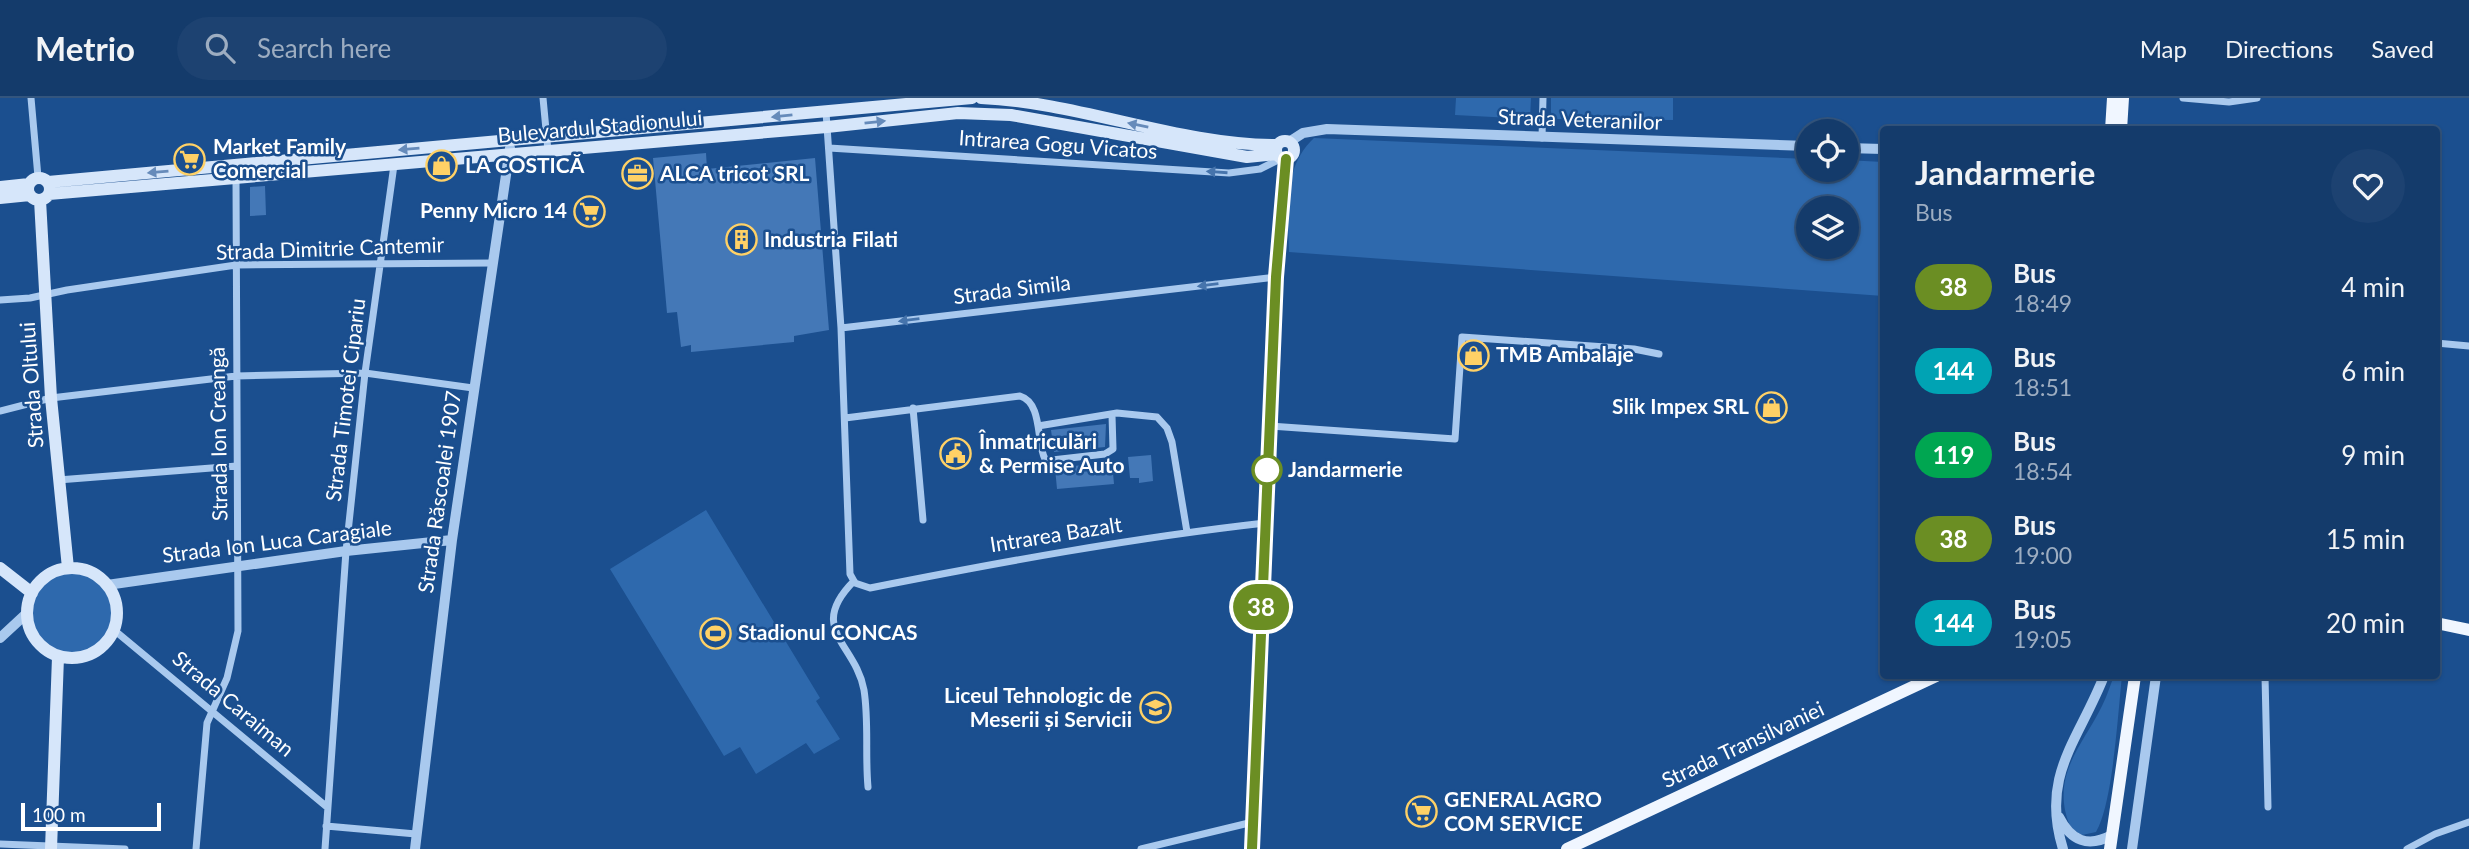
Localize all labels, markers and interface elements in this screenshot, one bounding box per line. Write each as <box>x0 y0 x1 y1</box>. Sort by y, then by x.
search box <box>177 17 667 80</box>
text: Metrio <box>35 28 135 68</box>
icon: search <box>201 29 239 67</box>
text: Search here <box>257 32 391 64</box>
text: Map <box>2140 34 2187 63</box>
text: Directions <box>2225 34 2333 63</box>
text: Saved <box>2371 34 2434 63</box>
street label: Strada Veteranilor <box>1497 103 1663 134</box>
street label: Bulevardul Stadionului <box>496 104 703 147</box>
one-way arrow <box>771 111 793 122</box>
one-way arrow <box>864 116 886 127</box>
one-way arrow <box>1127 119 1149 130</box>
map controls <box>1796 119 1859 259</box>
button: locate <box>1796 119 1859 182</box>
street label: Intrarea Gogu Vicatos <box>958 124 1158 163</box>
place label: Market Family Comercial <box>213 133 347 182</box>
supermarket icon: Market Family Comercial <box>173 142 207 176</box>
one-way arrow <box>398 144 420 155</box>
shop icon: LA COSTICĂ <box>425 149 459 183</box>
button: heart <box>2331 149 2405 223</box>
place label: LA COSTICĂ <box>465 152 585 177</box>
text: Jandarmerie <box>1915 152 2095 192</box>
office icon: ALCA tricot SRL <box>620 157 654 191</box>
place label: ALCA tricot SRL <box>659 160 810 185</box>
one-way arrow <box>147 167 169 178</box>
one-way arrow <box>1206 167 1228 178</box>
supermarket icon: Penny Micro 14 <box>573 194 607 228</box>
button: layers <box>1796 196 1859 259</box>
place label: Penny Micro 14 <box>420 197 567 222</box>
text: Bus <box>1915 198 1952 226</box>
building icon: Industria Filati <box>724 223 758 257</box>
place label: Industria Filati <box>764 226 898 251</box>
street label: Strada Dimitrie Cantemir <box>215 231 445 264</box>
text: Bus <box>2013 257 2056 289</box>
street label: Strada Simila <box>952 269 1072 308</box>
text: 4 min <box>2341 271 2405 303</box>
text: 38 <box>1940 272 1967 301</box>
one-way arrow <box>1197 280 1219 291</box>
text: 18:49 <box>2013 289 2072 317</box>
street label: Strada Timotei Cipariu <box>320 297 369 503</box>
one-way arrow <box>898 315 920 326</box>
street label: Strada Oltului <box>14 321 47 449</box>
shop icon: TMB Ambalaje <box>1456 338 1490 372</box>
place label: TMB Ambalaje <box>1496 341 1634 366</box>
text: Bus <box>2013 341 2056 373</box>
street label: Strada Ion Creangă <box>203 347 232 521</box>
text: 6 min <box>2341 355 2405 387</box>
text: 144 <box>1933 356 1974 385</box>
text: 18:51 <box>2013 373 2072 401</box>
street label: Strada Răscoalei 1907 <box>412 389 465 594</box>
shop icon: Slik Impex SRL <box>1755 390 1789 424</box>
place label: Slik Impex SRL <box>1612 393 1749 418</box>
text: Bus <box>2013 425 2056 457</box>
place label: Înmatriculări & Permise Auto <box>978 428 1125 477</box>
public building icon: Înmatriculări & Permise Auto <box>939 437 973 471</box>
text: 9 min <box>2341 439 2405 471</box>
text: 119 <box>1933 440 1974 469</box>
marker: Jandarmerie <box>1252 455 1282 485</box>
place label: Jandarmerie <box>1288 456 1403 481</box>
text: 18:54 <box>2013 457 2072 485</box>
text: Bus <box>2013 509 2056 541</box>
street label: Intrarea Bazalt <box>988 511 1124 556</box>
street label: Strada Ion Luca Caragiale <box>161 514 393 567</box>
text: 15 min <box>2326 523 2405 555</box>
text: 38 <box>1940 524 1967 553</box>
text: 19:00 <box>2013 541 2072 569</box>
line badge: 38 <box>1230 584 1292 630</box>
text: 38 <box>1247 592 1275 621</box>
text: Bus <box>2013 593 2056 625</box>
text: 20 min <box>2326 607 2405 639</box>
text: 144 <box>1933 608 1974 637</box>
sports icon: Stadionul CONCAS <box>698 616 732 650</box>
place label: Stadionul CONCAS <box>738 619 918 644</box>
text: 19:05 <box>2013 625 2072 653</box>
street label: Strada Caraiman <box>168 645 300 761</box>
place label: Liceul Tehnologic de Meserii și Servicii <box>944 682 1132 731</box>
school or university icon: Liceul Tehnologic de Meserii și Servicii <box>1138 691 1172 725</box>
street label: Strada Transilvaniei <box>1657 695 1827 792</box>
place label: GENERAL AGRO COM SERVICE <box>1444 786 1602 835</box>
supermarket icon: GENERAL AGRO COM SERVICE <box>1404 795 1438 829</box>
scale bar <box>21 800 161 832</box>
text: 100 m <box>32 803 86 826</box>

